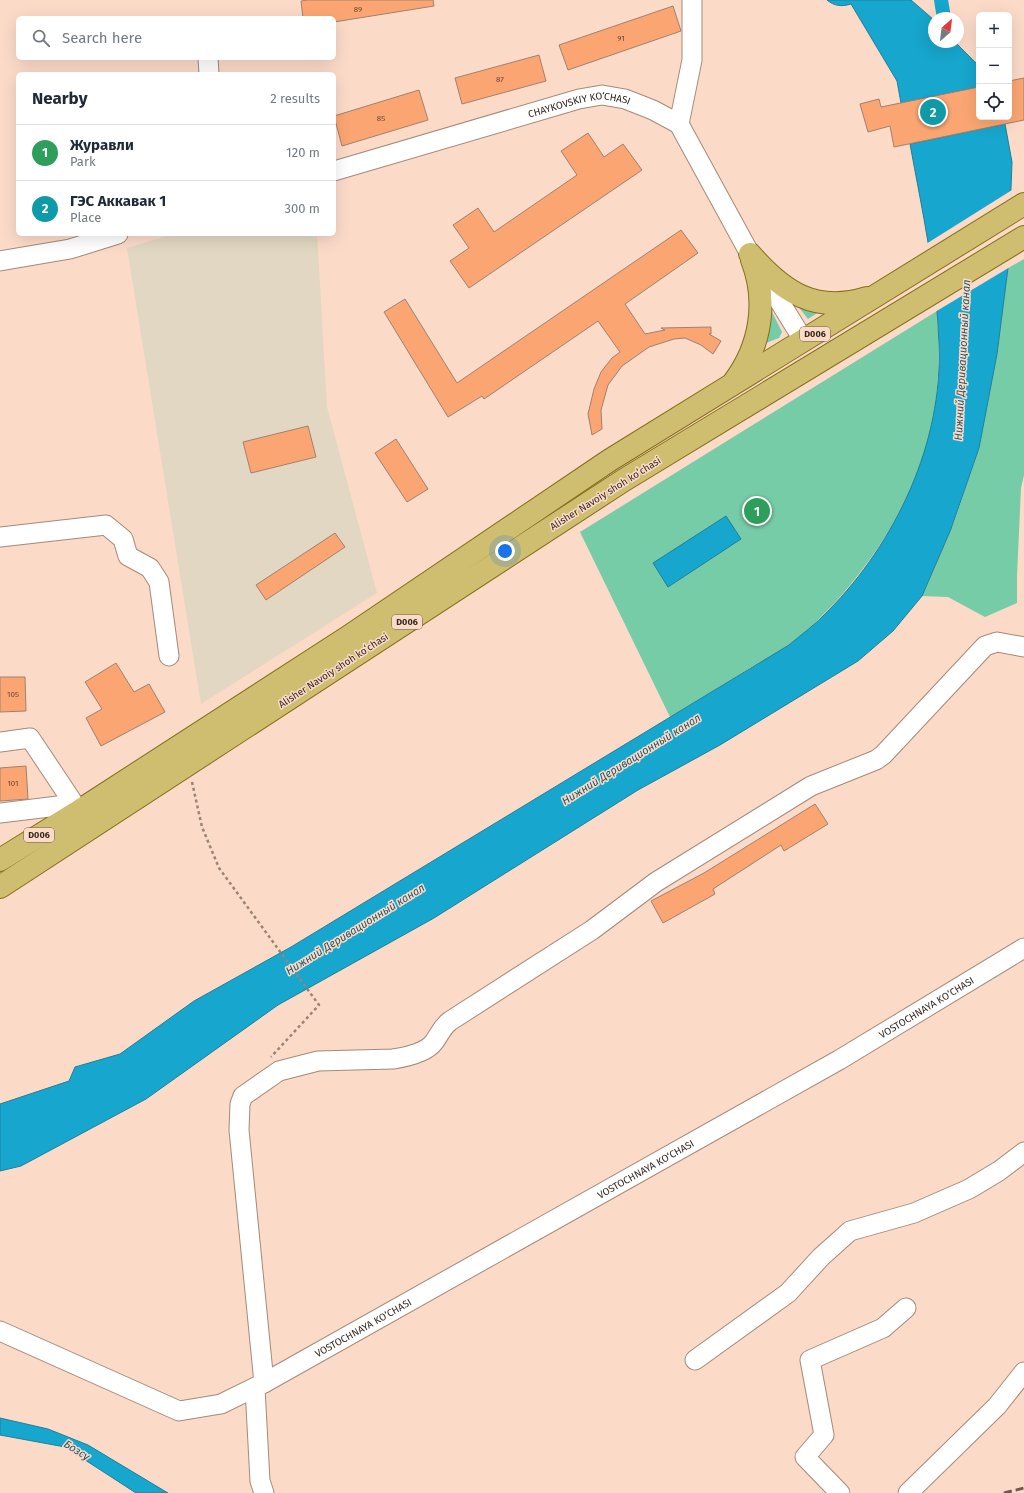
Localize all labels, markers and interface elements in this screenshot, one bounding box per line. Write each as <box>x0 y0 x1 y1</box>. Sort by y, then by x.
house number: 89 <box>354 5 362 14</box>
north arrow <box>928 12 964 48</box>
map controls <box>976 12 1012 120</box>
button: + <box>976 12 1012 48</box>
search box <box>16 16 336 60</box>
icon: search <box>30 27 52 49</box>
text: Search here <box>62 29 142 47</box>
house number: 91 <box>617 34 625 43</box>
button: − <box>976 48 1012 84</box>
house number: 87 <box>496 75 504 84</box>
button: locate <box>976 84 1012 120</box>
text: Nearby <box>32 88 87 109</box>
street label: CHAYKOVSKIY KO‘CHASI <box>527 90 632 121</box>
text: 2 results <box>270 91 320 106</box>
pin: 2 <box>920 97 946 127</box>
house number: 85 <box>377 114 385 123</box>
text: Журавли <box>70 136 134 154</box>
text: 1 <box>42 145 48 160</box>
text: 120 m <box>286 145 320 160</box>
text: Park <box>70 154 96 169</box>
text: ГЭС Аккавак 1 <box>70 192 166 210</box>
text: 2 <box>42 201 48 216</box>
text: 300 m <box>284 201 320 216</box>
text: Place <box>70 210 101 225</box>
water label: Нижний Деривационный канал <box>952 279 973 441</box>
road number: D006 <box>800 327 830 341</box>
street label: Alisher Navoiy shoh koʻchasi <box>547 454 663 533</box>
pin: 1 <box>744 496 770 526</box>
your location <box>495 541 515 561</box>
road number: D006 <box>392 615 422 629</box>
street label: Alisher Navoiy shoh koʻchasi <box>276 630 391 711</box>
house number: 105 <box>7 690 19 699</box>
water label: Нижний Деривационный канал <box>559 711 703 808</box>
house number: 101 <box>7 779 19 788</box>
road number: D006 <box>24 828 54 842</box>
water label: Нижний Деривационный канал <box>283 881 427 978</box>
street label: VOSTOCHNAYA KO‘CHASI <box>877 975 976 1041</box>
street label: VOSTOCHNAYA KO‘CHASI <box>596 1138 696 1201</box>
street label: VOSTOCHNAYA KO‘CHASI <box>313 1296 414 1360</box>
water label: Бозсу <box>61 1437 93 1464</box>

